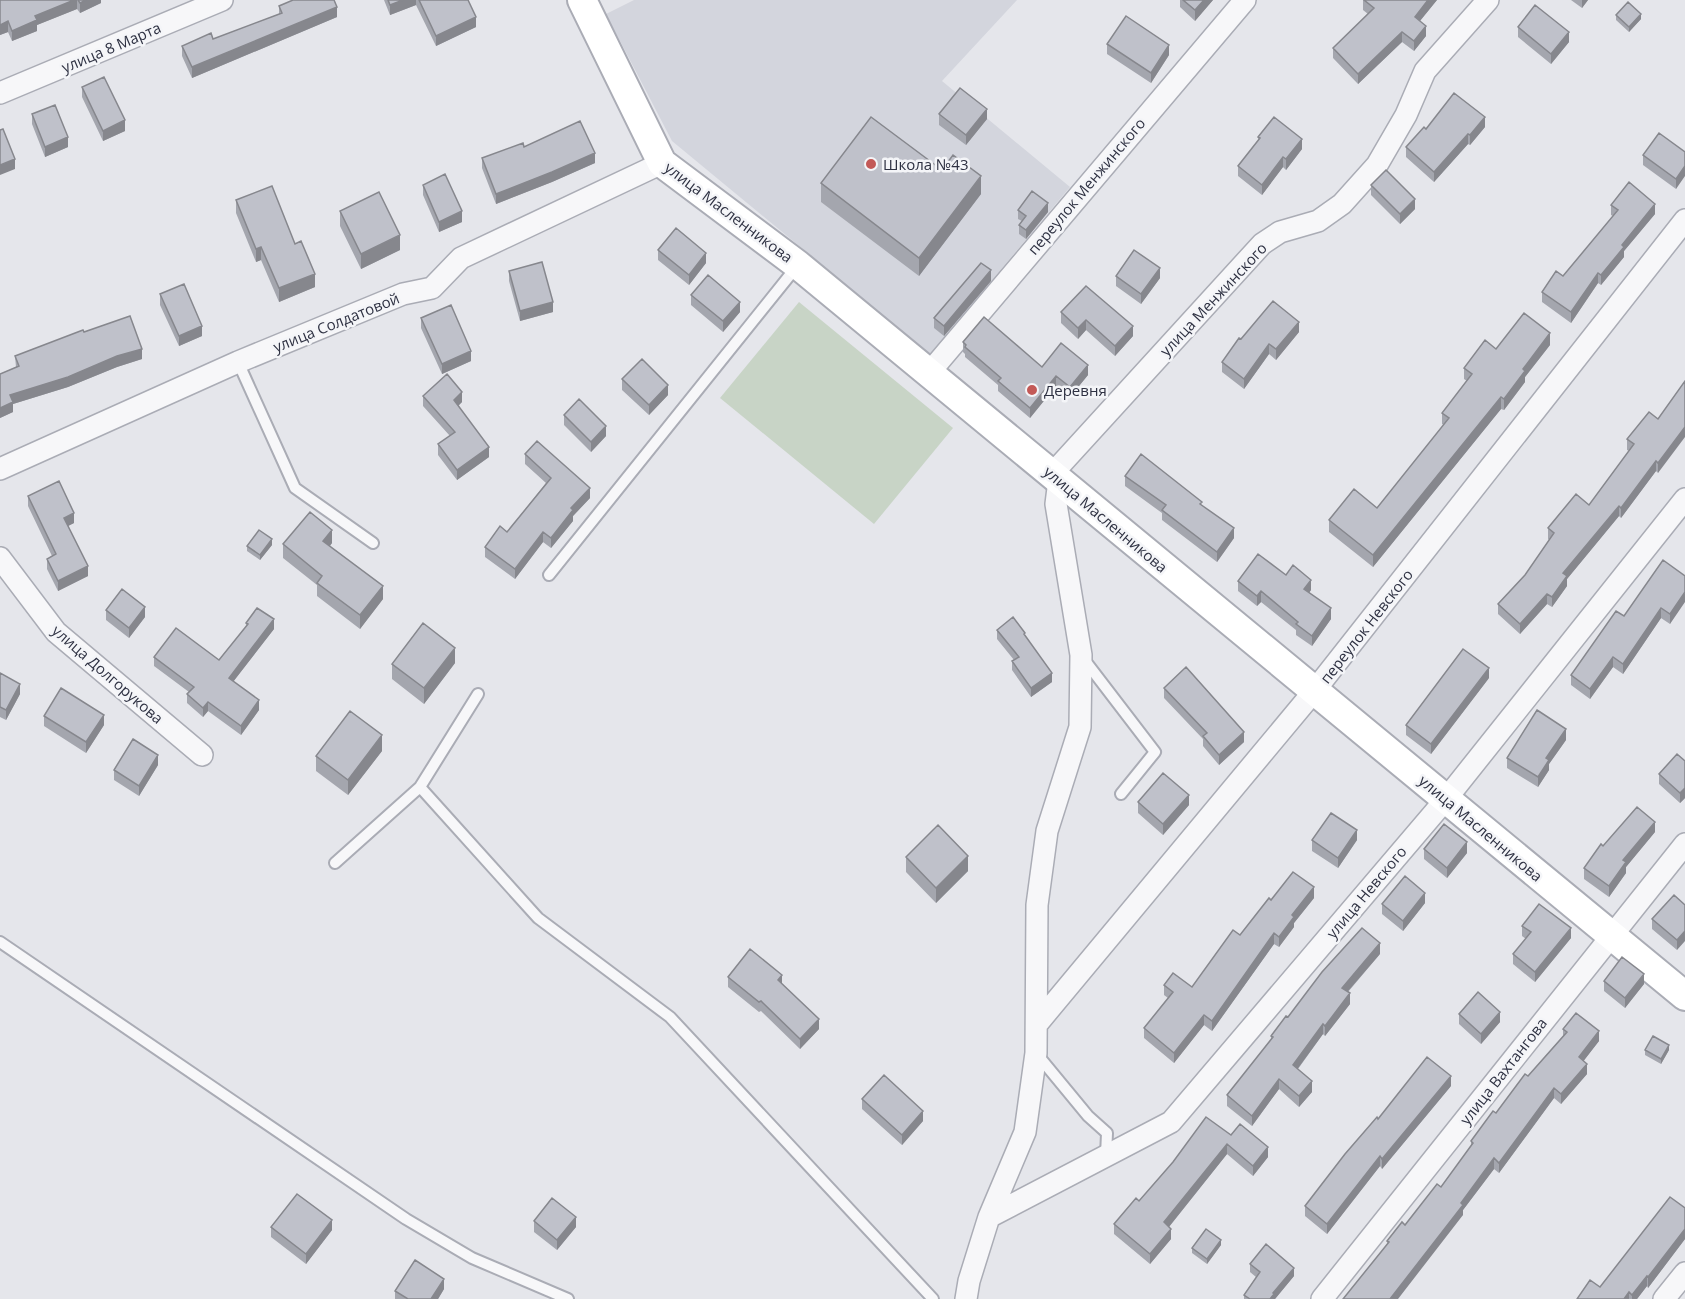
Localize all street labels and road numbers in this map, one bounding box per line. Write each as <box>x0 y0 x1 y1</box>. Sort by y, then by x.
street label: улица 8 Марта <box>58 17 164 77</box>
street label: переулок Менжинского <box>1023 113 1149 259</box>
street label: улица Масленникова <box>661 157 797 267</box>
street label: улица Менжинского <box>1155 238 1271 360</box>
street label: улица Солдатовой <box>270 288 402 356</box>
street label: улица Масленникова <box>1040 461 1172 577</box>
street label: переулок Невского <box>1315 565 1417 687</box>
street label: улица Долгорукова <box>48 620 168 728</box>
street label: улица Масленникова <box>1415 770 1547 886</box>
street label: улица Невского <box>1321 842 1411 942</box>
street label: улица Вахтангова <box>1455 1013 1551 1129</box>

